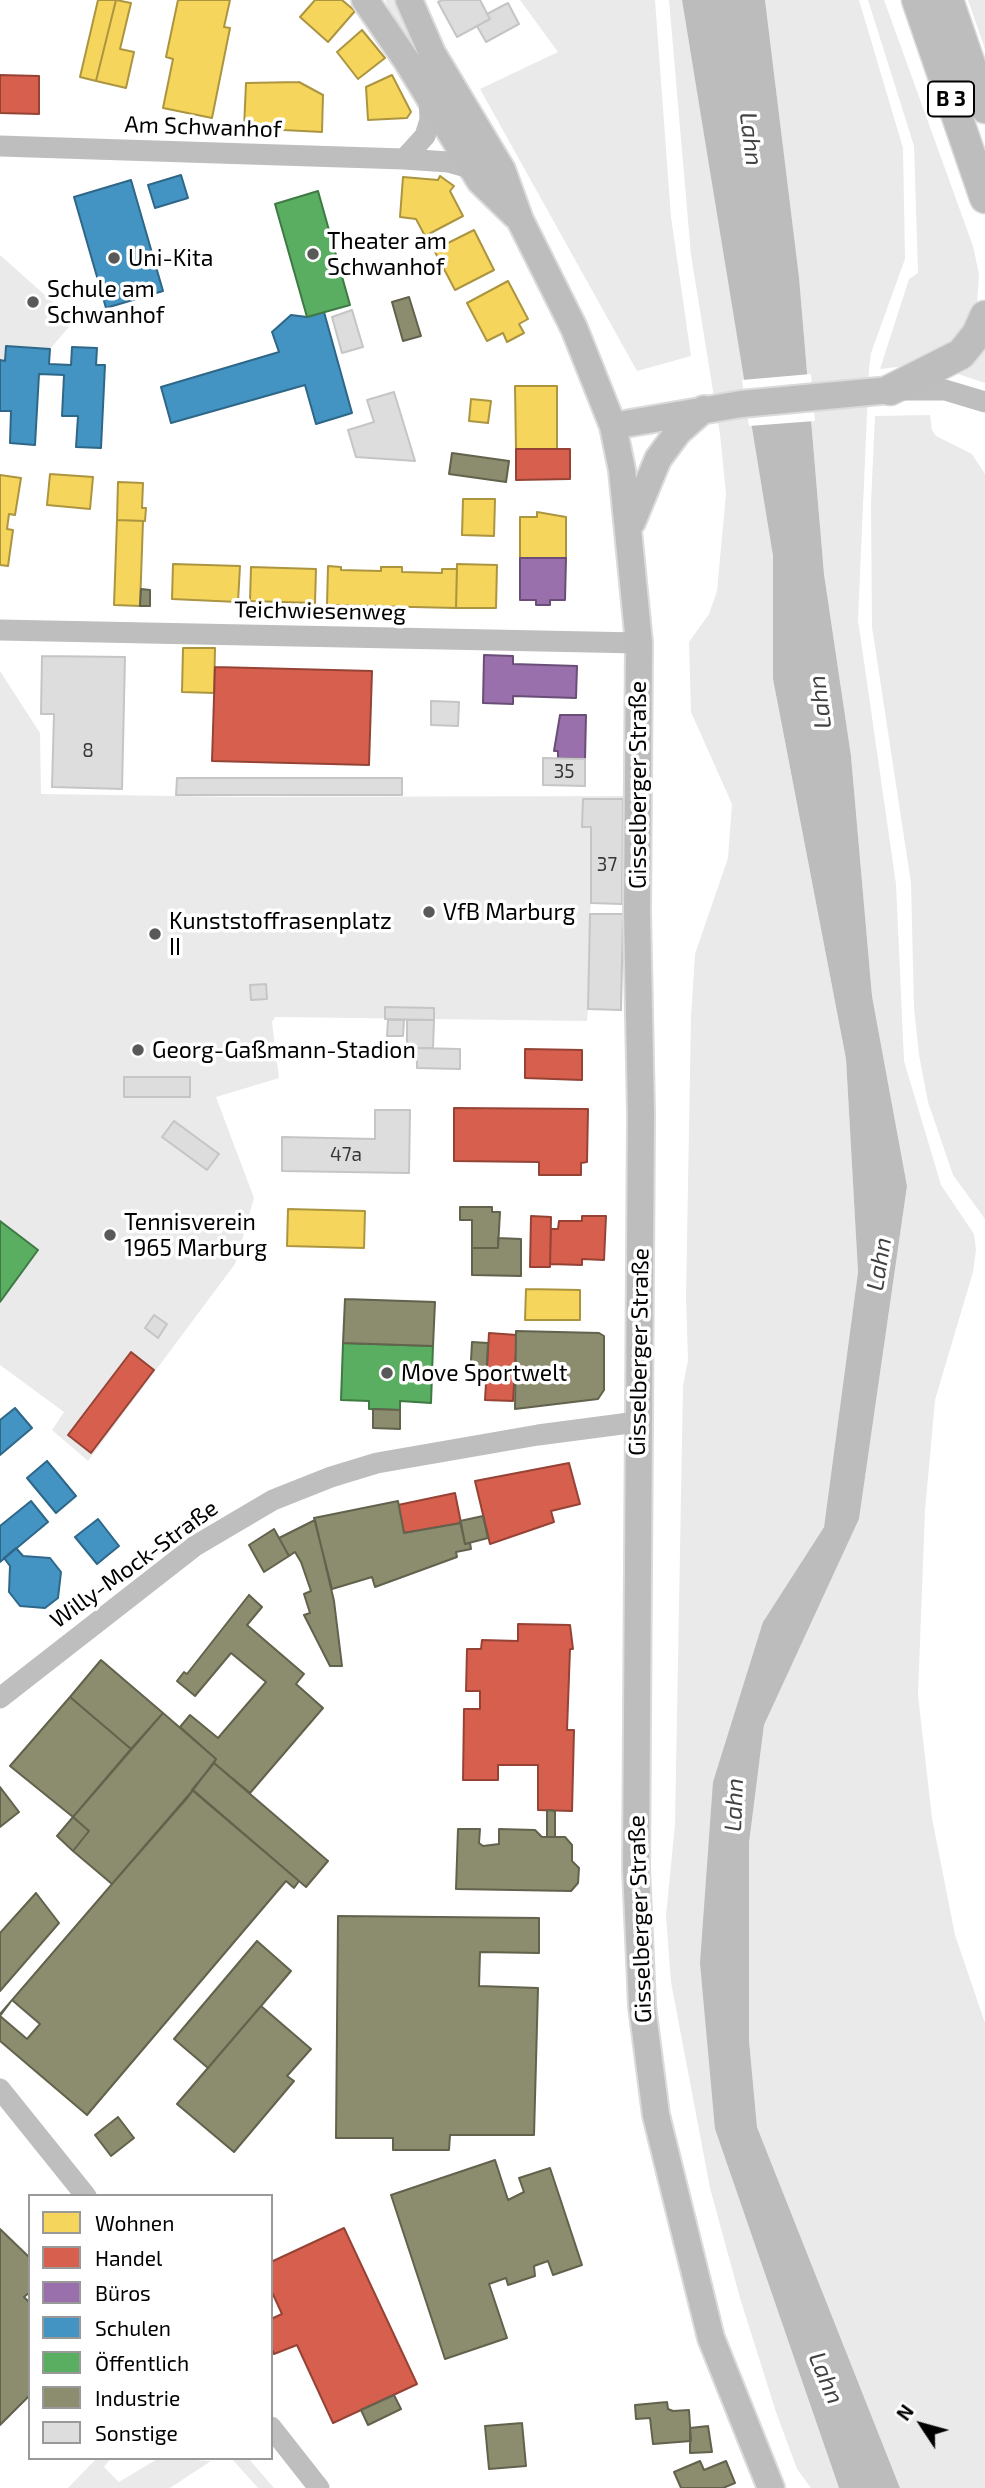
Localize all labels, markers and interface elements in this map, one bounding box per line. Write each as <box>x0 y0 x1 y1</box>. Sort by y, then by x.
road number: B 3 <box>928 82 974 116</box>
street label: Am Schwanhof <box>124 110 282 144</box>
water label: Lahn <box>733 111 769 167</box>
place label: Theater am Schwanhof <box>327 227 447 281</box>
place label: Uni-Kita <box>128 244 213 272</box>
marker: Theater am Schwanhof <box>305 246 321 262</box>
marker: Uni-Kita <box>106 250 122 266</box>
place label: Schule am Schwanhof <box>47 275 165 329</box>
marker: Schule am Schwanhof <box>25 294 41 310</box>
street label: Teichwiesenweg <box>234 596 406 626</box>
water label: Lahn <box>802 674 838 730</box>
street label: Gisselberger Straße <box>624 681 652 889</box>
house number: 8 <box>82 740 94 762</box>
house number: 35 <box>554 761 574 783</box>
house number: 37 <box>597 854 617 876</box>
place label: VfB Marburg <box>443 898 575 926</box>
marker: VfB Marburg <box>421 904 437 920</box>
place label: Kunststoffrasenplatz II <box>169 907 392 961</box>
marker: Kunststoffrasenplatz II <box>147 926 163 942</box>
place label: Georg-Gaßmann-Stadion <box>152 1036 416 1064</box>
marker: Georg-Gaßmann-Stadion <box>130 1042 146 1058</box>
house number: 47a <box>330 1144 362 1166</box>
place label: Tennisverein 1965 Marburg <box>124 1208 267 1262</box>
marker: Tennisverein 1965 Marburg <box>102 1227 118 1243</box>
water label: Lahn <box>861 1235 897 1293</box>
street label: Gisselberger Straße <box>623 1248 655 1456</box>
place label: Move Sportwelt <box>401 1359 568 1387</box>
marker: Move Sportwelt <box>379 1365 395 1381</box>
street label: Willy-Mock-Straße <box>45 1494 223 1634</box>
water label: Lahn <box>719 1778 749 1832</box>
street label: Gisselberger Straße <box>623 1815 657 2023</box>
legend <box>28 2194 273 2460</box>
text: Wohnen <box>95 2210 174 2235</box>
text: Handel <box>95 2245 162 2270</box>
text: Büros <box>95 2280 151 2305</box>
text: Schulen <box>95 2315 171 2340</box>
water label: Lahn <box>802 2348 850 2408</box>
text: Öffentlich <box>95 2350 189 2375</box>
text: Industrie <box>95 2385 180 2410</box>
north arrow <box>887 2390 957 2460</box>
text: N <box>891 2400 918 2425</box>
text: Sonstige <box>95 2420 178 2445</box>

